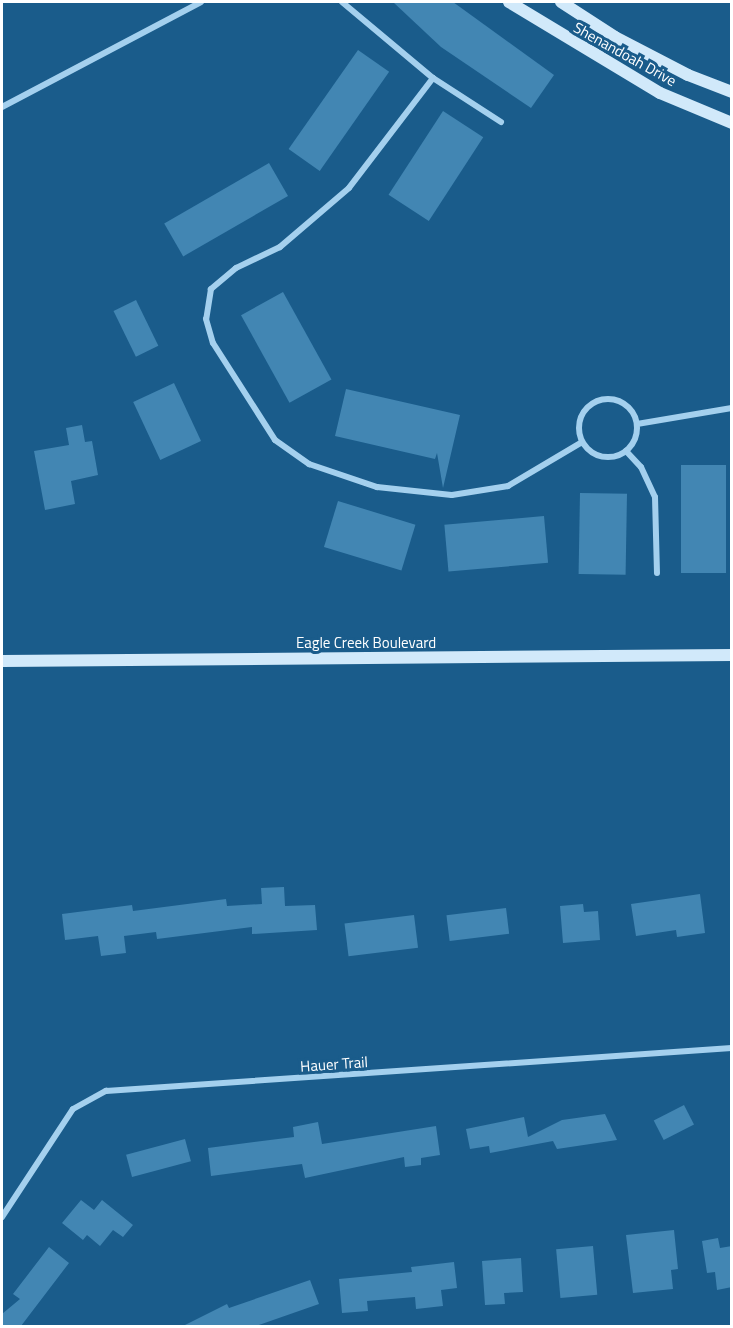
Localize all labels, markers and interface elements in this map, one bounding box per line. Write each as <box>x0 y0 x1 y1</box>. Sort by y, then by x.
street label: Shenandoah Drive <box>570 18 680 90</box>
street label: Eagle Creek Boulevard <box>296 634 436 652</box>
street label: Hauer Trail <box>300 1053 368 1075</box>

